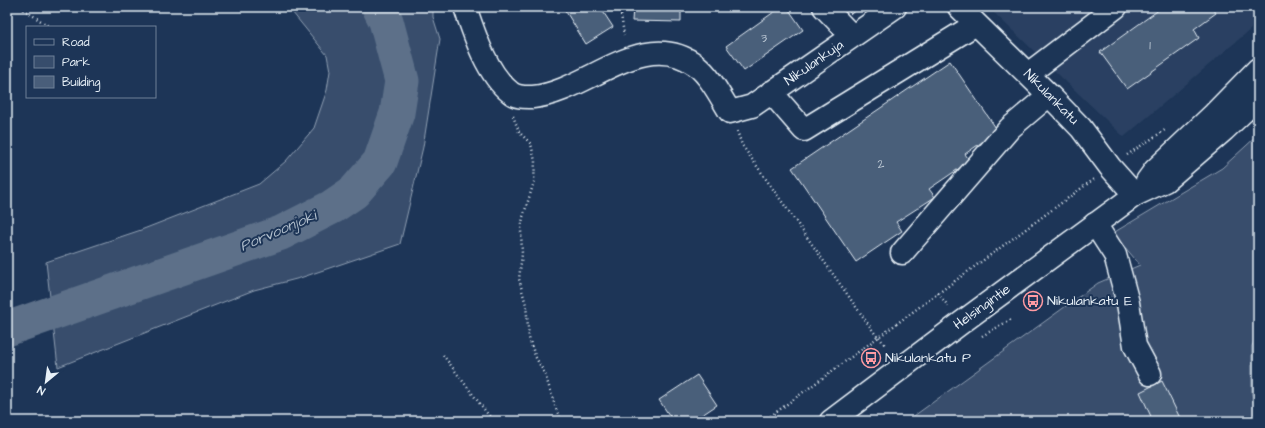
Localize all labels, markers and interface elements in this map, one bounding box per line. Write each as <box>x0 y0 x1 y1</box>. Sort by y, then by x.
legend <box>26 26 156 98</box>
house number: 3 <box>761 30 767 47</box>
text: Road <box>62 34 90 51</box>
street label: Nikulankuja <box>780 35 848 91</box>
house number: 1 <box>1149 37 1151 54</box>
text: Park <box>62 54 90 71</box>
street label: Nikulankatu <box>1019 65 1083 129</box>
text: Building <box>62 74 100 92</box>
house number: 2 <box>878 156 885 173</box>
water label: Porvoonjoki <box>237 205 321 256</box>
street label: Helsingintie <box>949 279 1015 335</box>
bus stop icon: Nikulankatu E <box>1022 290 1044 312</box>
place label: Nikulankatu E <box>1047 291 1133 311</box>
bus stop icon: Nikulankatu P <box>860 347 882 369</box>
place label: Nikulankatu P <box>885 348 971 368</box>
north arrow <box>26 362 66 402</box>
text: N <box>35 382 48 399</box>

